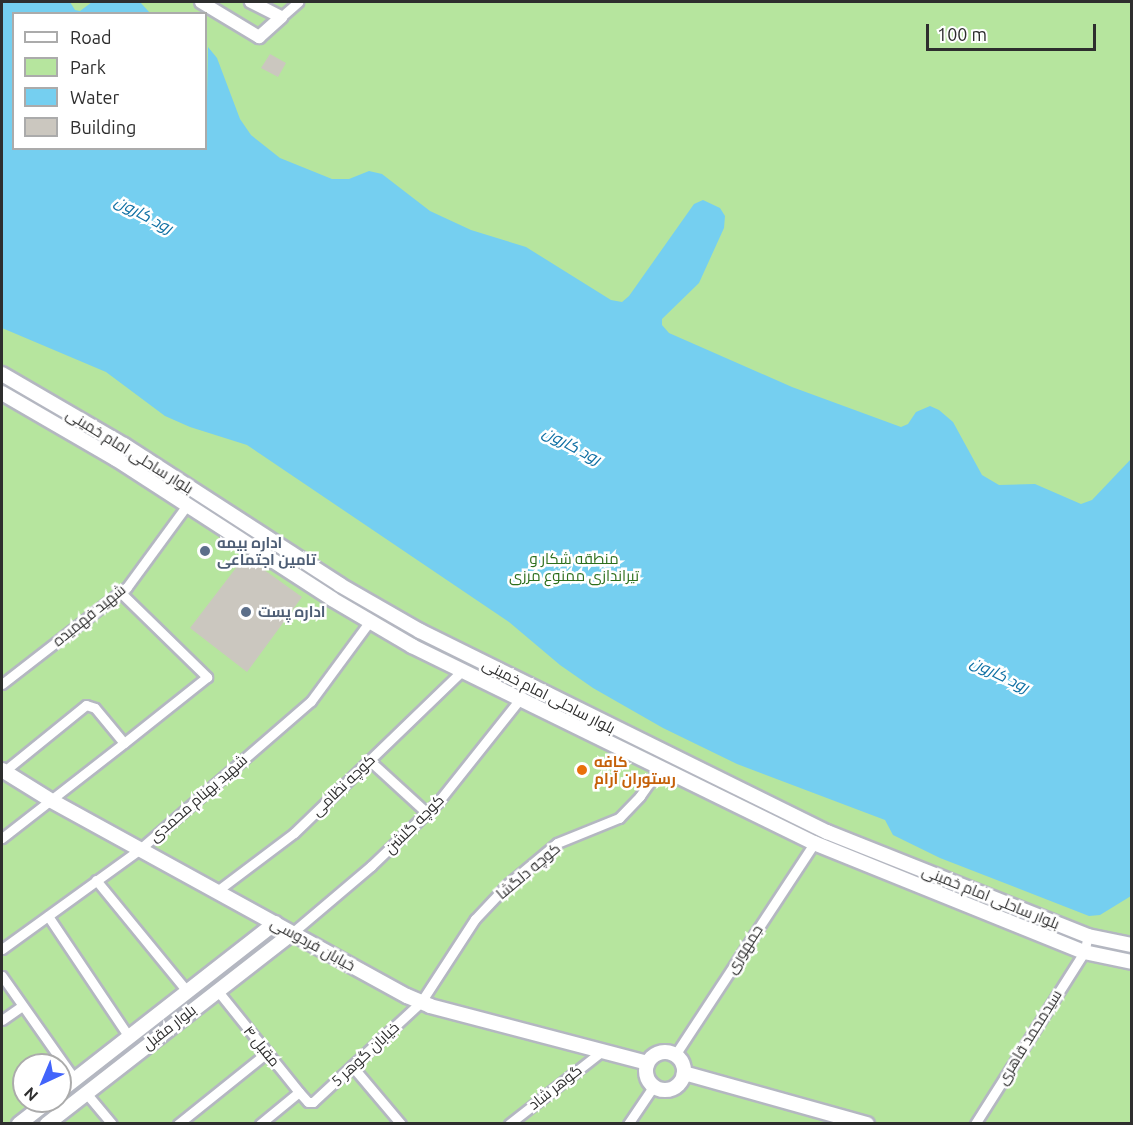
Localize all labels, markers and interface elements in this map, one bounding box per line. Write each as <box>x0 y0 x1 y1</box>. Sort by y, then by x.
legend <box>12 12 207 150</box>
scale bar <box>929 12 1098 50</box>
text: 100 m <box>937 24 987 44</box>
text: Road <box>70 27 112 47</box>
text: Park <box>70 57 106 77</box>
text: Water <box>70 87 119 107</box>
text: Building <box>70 117 136 137</box>
water label: رود کارون <box>112 191 176 237</box>
street label: بلوار ساحلی امام خمینی <box>63 405 197 497</box>
water label: رود کارون <box>540 422 604 468</box>
place label: اداره بیمه تامین اجتماعی <box>217 533 316 568</box>
marker: اداره بیمه تامین اجتماعی <box>198 544 212 558</box>
park label: منطقه شکار و تیراندازی ممنوع مرزی <box>509 549 639 584</box>
street label: شهید فهمیده <box>49 580 129 650</box>
place label: اداره پست <box>258 603 326 621</box>
marker: اداره پست <box>239 605 253 619</box>
water label: رود کارون <box>968 652 1032 696</box>
street label: بلوار ساحلی امام خمینی <box>480 655 618 737</box>
street label: کوچه نظامی <box>308 750 378 820</box>
street label: شهید بهنام محمدی <box>145 751 251 845</box>
place label: کافه رستوران آرام <box>594 752 676 787</box>
marker: کافه رستوران آرام <box>575 763 589 777</box>
street label: کوچه گلشن <box>381 791 447 857</box>
street label: کوچه دلگشا <box>492 839 564 903</box>
street label: بلوار ساحلی امام خمینی <box>920 861 1062 933</box>
street label: خیابان فردوسی <box>268 913 358 975</box>
street label: جمهوری <box>722 921 766 977</box>
street label: سیدمحمد قاهری <box>993 986 1065 1088</box>
street label: بلوار مقبل <box>139 1001 199 1053</box>
street label: خیابان گوهر 5 <box>327 1018 403 1090</box>
street label: مقبل ۴ <box>240 1022 284 1070</box>
north arrow <box>12 1053 72 1113</box>
street label: گوهر شاد <box>525 1061 585 1113</box>
text: N <box>20 1084 41 1105</box>

